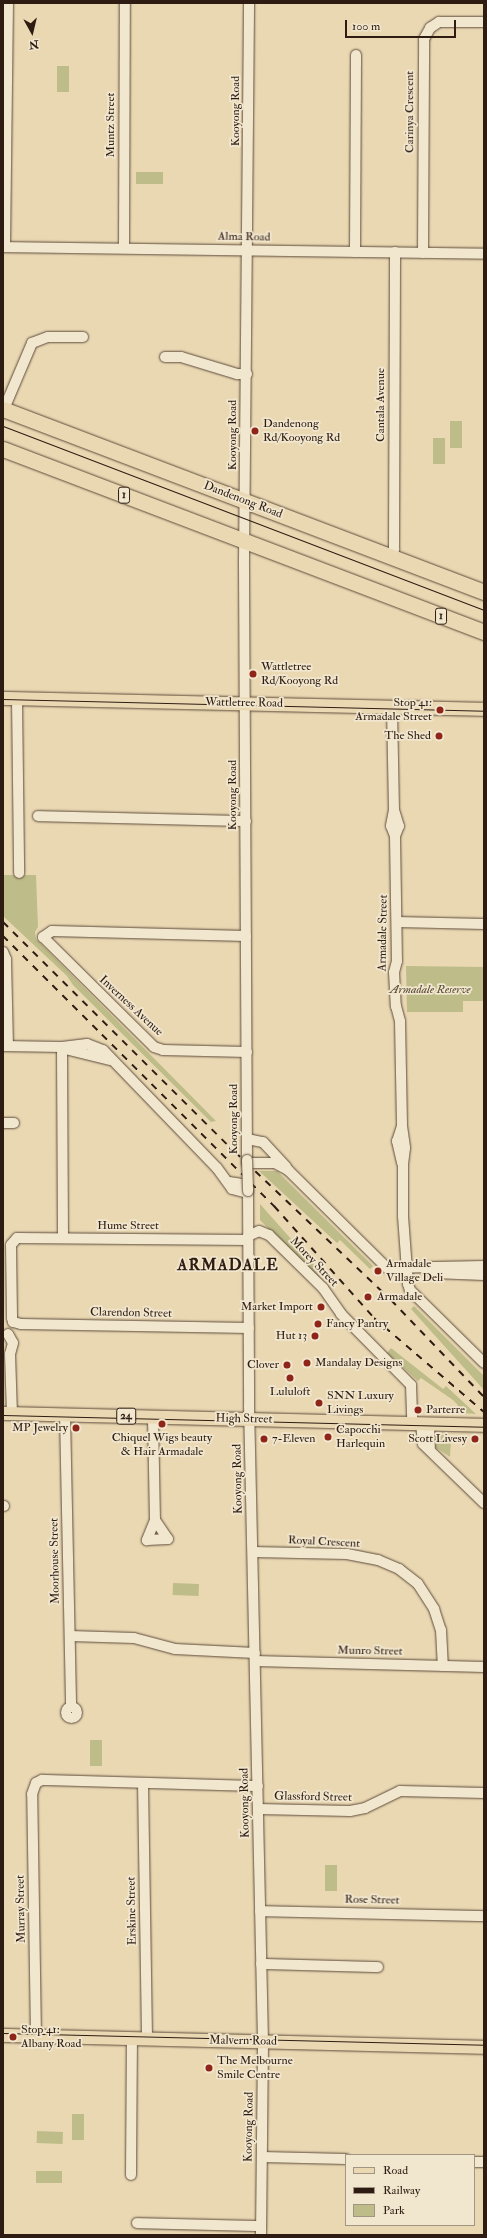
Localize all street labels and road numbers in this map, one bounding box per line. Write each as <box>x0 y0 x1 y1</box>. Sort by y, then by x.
street label: Carinya Crescent <box>403 71 417 153</box>
street label: Kooyong Road <box>229 76 243 146</box>
street label: Muntz Street <box>104 93 118 157</box>
street label: Alma Road <box>218 229 270 245</box>
street label: Cantala Avenue <box>374 368 388 442</box>
street label: Kooyong Road <box>226 400 240 470</box>
street label: Dandenong Road <box>201 478 285 522</box>
road number: 1 <box>118 486 130 504</box>
road number: 1 <box>435 607 447 625</box>
street label: Wattletree Road <box>205 695 283 711</box>
street label: Kooyong Road <box>226 760 240 830</box>
street label: Armadale Street <box>375 895 391 971</box>
street label: Inverness Avenue <box>96 973 166 1039</box>
street label: Kooyong Road <box>227 1084 241 1154</box>
street label: Hume Street <box>97 1219 159 1233</box>
street label: Morey Street <box>287 1234 341 1290</box>
street label: Clarendon Street <box>90 1305 172 1321</box>
road number: 24 <box>116 1407 136 1425</box>
street label: High Street <box>216 1411 272 1427</box>
street label: Kooyong Road <box>230 1444 246 1514</box>
street label: Moorhouse Street <box>47 1518 63 1604</box>
street label: Royal Crescent <box>288 1533 360 1551</box>
street label: Munro Street <box>337 1643 403 1659</box>
street label: Kooyong Road <box>237 1768 253 1838</box>
street label: Glassford Street <box>274 1789 352 1805</box>
street label: Murray Street <box>13 1875 29 1943</box>
street label: Erskine Street <box>124 1876 140 1946</box>
street label: Rose Street <box>344 1892 400 1908</box>
street label: Malvern Road <box>209 2033 277 2049</box>
street label: Kooyong Road <box>241 2092 257 2162</box>

